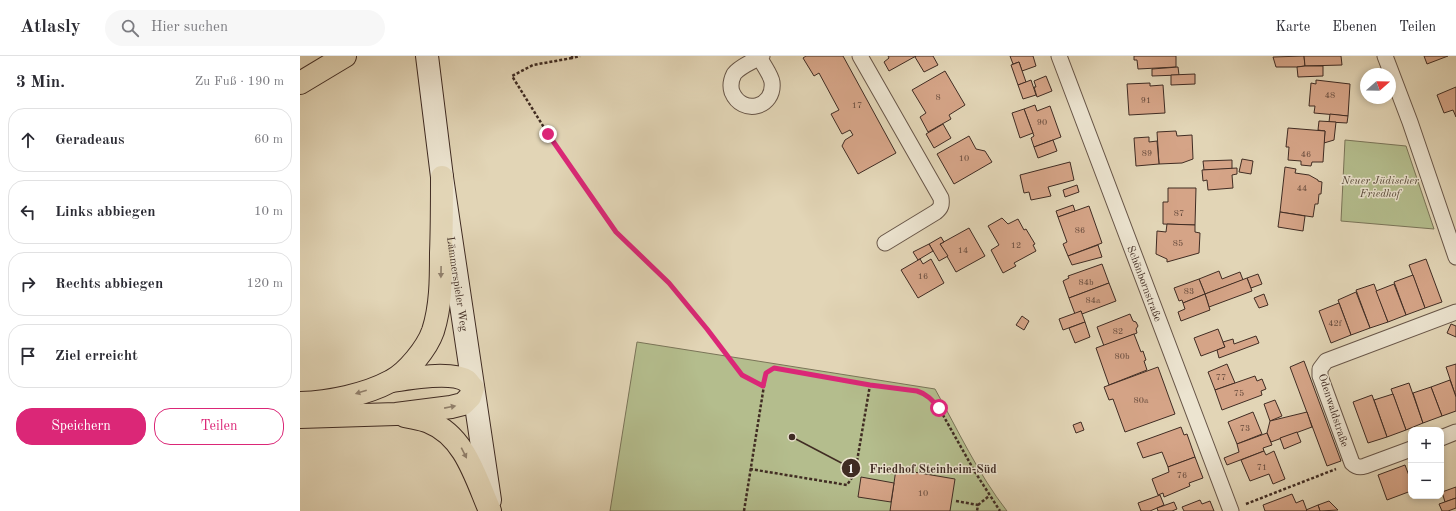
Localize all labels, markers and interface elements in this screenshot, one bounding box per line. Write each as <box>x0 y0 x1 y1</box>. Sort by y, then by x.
search box <box>105 10 385 46</box>
icon: search <box>119 17 141 39</box>
text: Atlasly <box>20 18 81 37</box>
text: Hier suchen <box>151 20 228 35</box>
text: Karte <box>1276 20 1310 34</box>
text: Ebenen <box>1332 20 1377 34</box>
text: Teilen <box>1399 20 1436 34</box>
north arrow <box>1360 68 1396 104</box>
text: 3 Min. <box>16 74 65 91</box>
text: Zu Fuß · 190 m <box>195 75 284 88</box>
house number: 48 <box>1325 91 1335 100</box>
house number: 8 <box>935 93 941 102</box>
house number: 91 <box>1141 96 1151 105</box>
house number: 17 <box>852 101 862 110</box>
house number: 90 <box>1037 118 1047 127</box>
route end <box>539 125 557 143</box>
icon: ahead <box>17 129 39 151</box>
text: Geradeaus <box>55 133 124 148</box>
text: 60 m <box>254 133 283 146</box>
house number: 89 <box>1142 149 1152 158</box>
house number: 46 <box>1301 150 1311 159</box>
house number: 10 <box>959 154 969 163</box>
park label: Neuer Jüdischer Friedhof <box>1340 176 1419 200</box>
house number: 44 <box>1297 184 1307 193</box>
icon: left <box>17 201 39 223</box>
text: Links abbiegen <box>55 205 156 220</box>
text: 10 m <box>254 205 283 218</box>
house number: 87 <box>1174 209 1184 218</box>
house number: 86 <box>1075 226 1085 235</box>
street label: Lämmerspieler Weg <box>444 236 469 332</box>
house number: 85 <box>1173 239 1183 248</box>
house number: 12 <box>1011 241 1021 250</box>
street label: Schönbornstraße <box>1124 244 1163 323</box>
house number: 14 <box>958 246 968 255</box>
one-way arrow <box>438 266 444 279</box>
house number: 16 <box>918 272 928 281</box>
icon: right <box>17 273 39 295</box>
text: Rechts abbiegen <box>55 277 163 292</box>
text: 120 m <box>246 277 283 290</box>
house number: 84b <box>1078 278 1094 287</box>
house number: 83 <box>1184 287 1194 296</box>
house number: 84a <box>1086 296 1101 305</box>
house number: 42f <box>1328 319 1343 328</box>
house number: 82 <box>1113 327 1123 336</box>
icon: arrive <box>17 345 39 367</box>
text: Ziel erreicht <box>55 349 138 364</box>
house number: 80b <box>1114 352 1130 361</box>
house number: 77 <box>1216 373 1226 382</box>
street label: Odenwaldstraße <box>1316 373 1350 448</box>
one-way arrow <box>355 389 367 395</box>
house number: 75 <box>1234 389 1244 398</box>
house number: 80a <box>1134 396 1149 405</box>
route start <box>930 399 948 417</box>
one-way arrow <box>444 404 457 410</box>
button: Speichern <box>16 408 146 445</box>
button: Teilen <box>154 408 284 445</box>
house number: 73 <box>1240 424 1250 433</box>
map controls <box>1408 427 1444 499</box>
button: + <box>1408 427 1444 463</box>
one-way arrow <box>461 447 467 459</box>
callout: Friedhof Steinheim-Süd <box>841 456 1005 480</box>
house number: 71 <box>1257 463 1267 472</box>
button: − <box>1408 463 1444 499</box>
text: 1 <box>848 464 854 476</box>
text: Friedhof Steinheim-Süd <box>869 464 997 476</box>
house number: 76 <box>1177 471 1187 480</box>
house number: 10 <box>918 489 928 498</box>

